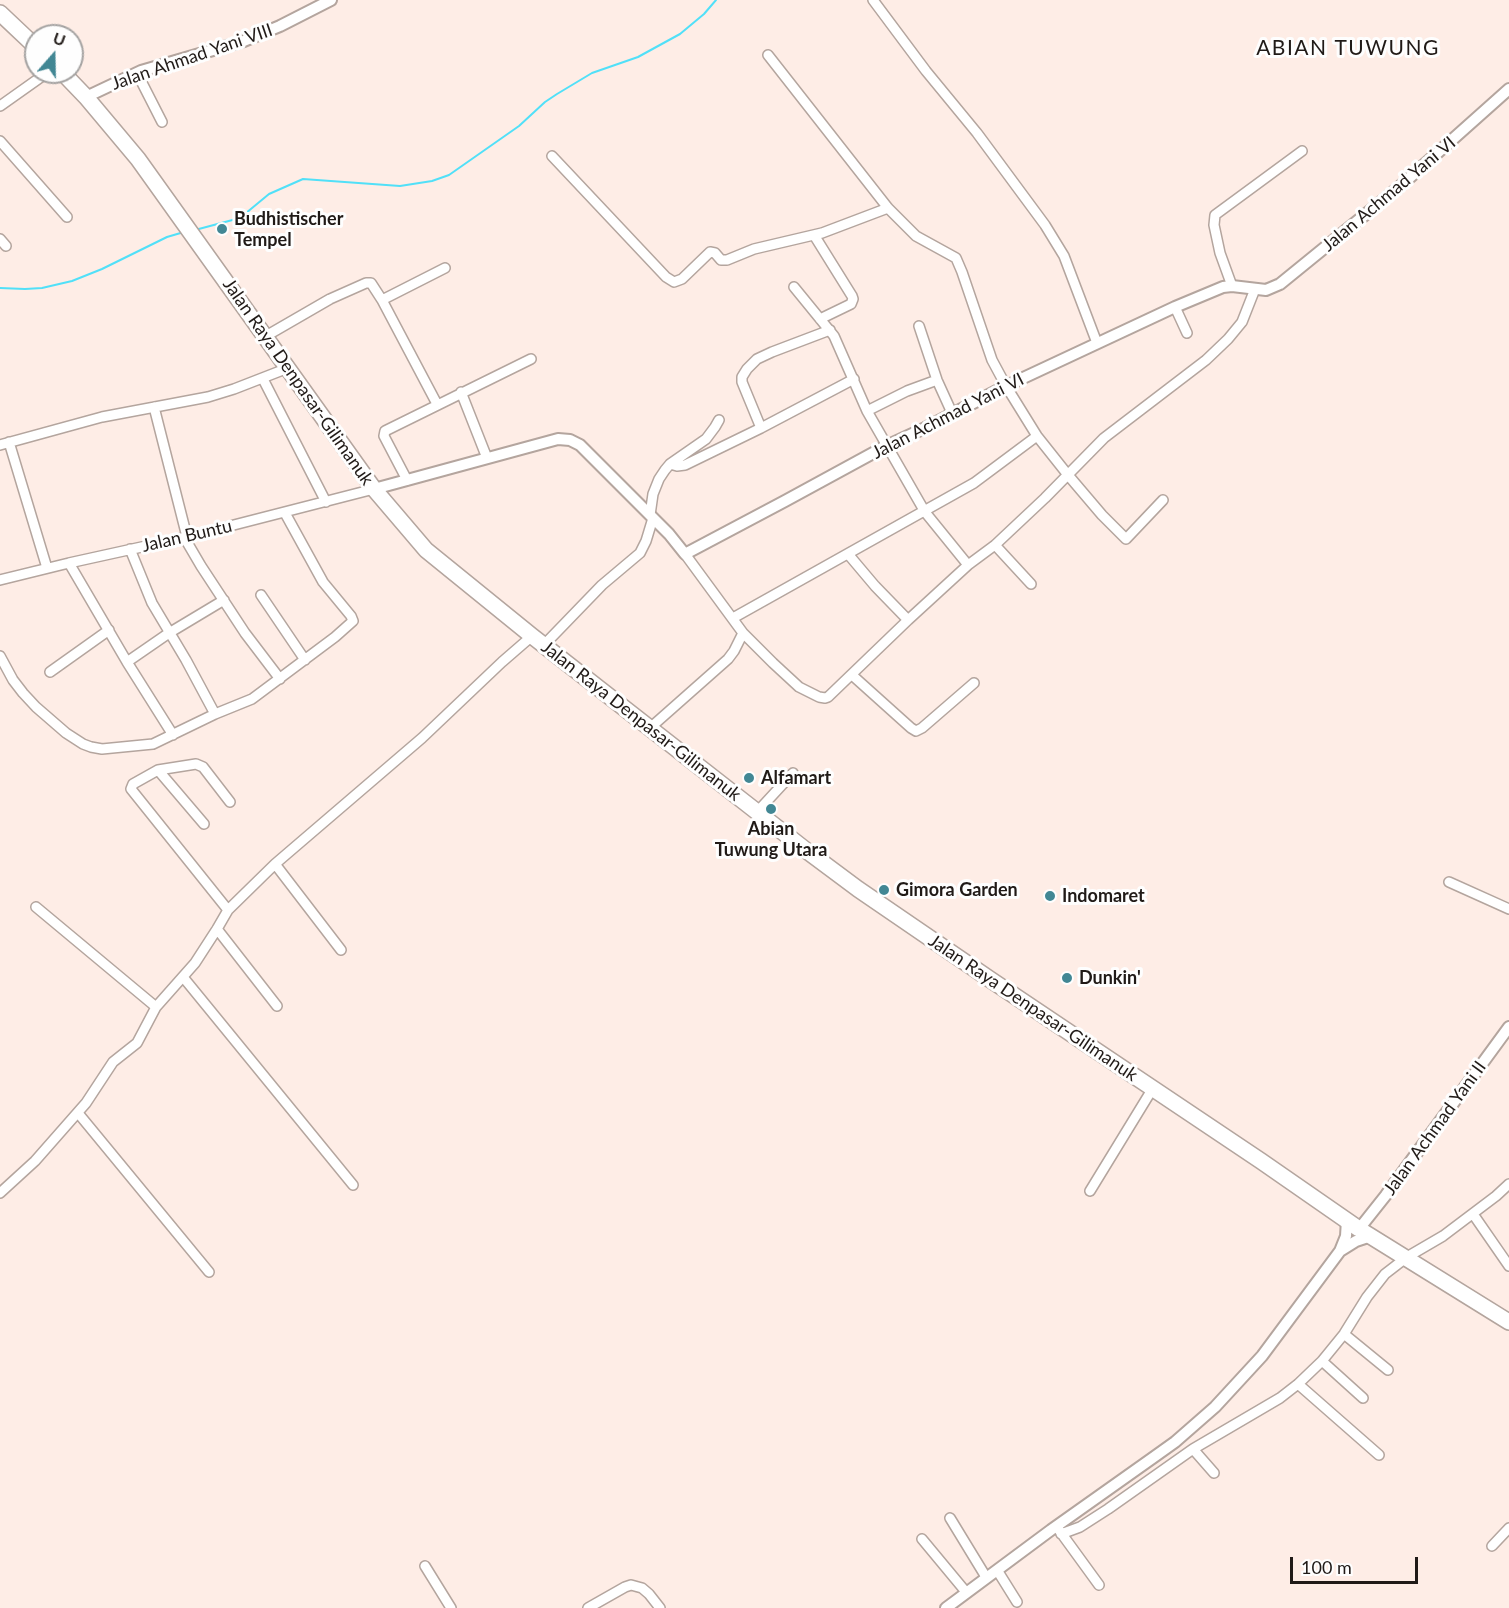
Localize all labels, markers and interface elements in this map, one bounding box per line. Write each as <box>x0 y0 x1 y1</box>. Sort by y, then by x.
street label: Jalan Ahmad Yani VIII <box>109 19 275 95</box>
north arrow <box>24 24 84 84</box>
text: U <box>51 28 68 49</box>
district label: ABIAN TUWUNG <box>1256 35 1440 61</box>
street label: Jalan Achmad Yani VI <box>1318 132 1460 256</box>
place label: Budhistischer Tempel <box>234 208 343 250</box>
marker: Budhistischer Tempel <box>215 222 229 236</box>
street label: Jalan Raya Denpasar-Gilimanuk <box>218 275 378 489</box>
street label: Jalan Achmad Yani VI <box>869 368 1027 464</box>
street label: Jalan Buntu <box>140 515 234 557</box>
street label: Jalan Raya Denpasar-Gilimanuk <box>537 636 745 806</box>
place label: Alfamart <box>761 767 831 789</box>
marker: Alfamart <box>742 771 756 785</box>
marker: Abian Tuwung Utara <box>764 802 778 816</box>
place label: Abian Tuwung Utara <box>715 818 827 860</box>
place label: Gimora Garden <box>896 879 1018 901</box>
marker: Gimora Garden <box>877 883 891 897</box>
place label: Indomaret <box>1062 885 1145 907</box>
marker: Indomaret <box>1043 889 1057 903</box>
street label: Jalan Raya Denpasar-Gilimanuk <box>924 930 1142 1086</box>
place label: Dunkin' <box>1079 967 1141 989</box>
marker: Dunkin' <box>1060 971 1074 985</box>
street label: Jalan Achmad Yani II <box>1379 1057 1491 1199</box>
scale bar <box>1293 1545 1420 1583</box>
text: 100 m <box>1301 1556 1352 1578</box>

